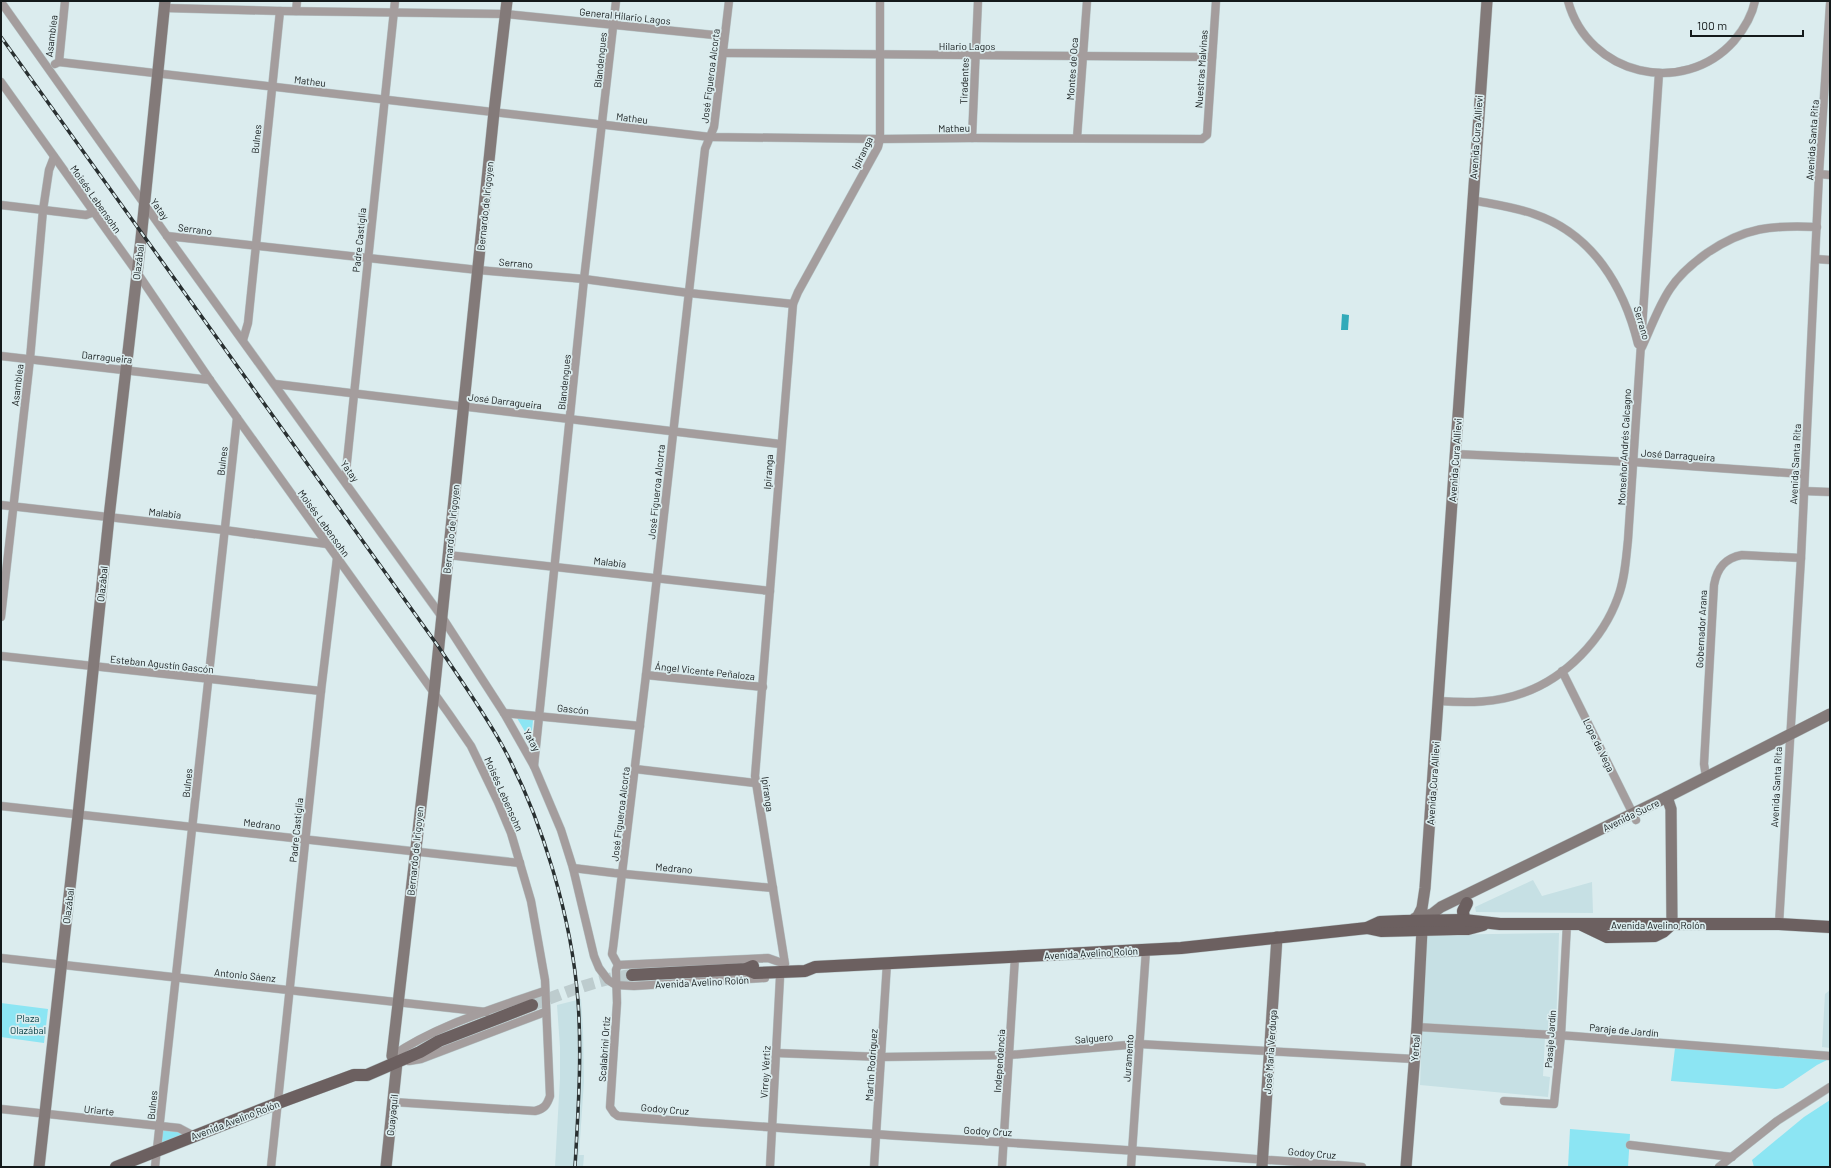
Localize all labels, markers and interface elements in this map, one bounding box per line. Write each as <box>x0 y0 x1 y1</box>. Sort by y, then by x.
street label: General Hilario Lagos <box>579 5 671 27</box>
scale bar <box>1691 12 1803 38</box>
street label: Asamblea <box>42 14 60 58</box>
text: 100 m <box>1697 18 1727 32</box>
street label: José Figueroa Alcorta <box>698 28 722 124</box>
street label: Nuestras Malvinas <box>1192 29 1210 109</box>
street label: Blandengues <box>591 31 609 88</box>
street label: Montes de Oca <box>1064 37 1080 101</box>
street label: Hilario Lagos <box>939 40 995 52</box>
street label: Tiradentes <box>957 57 971 104</box>
street label: Matheu <box>293 73 327 89</box>
street label: Avenida Cura Allievi <box>1467 95 1485 179</box>
street label: Avenida Santa Rita <box>1803 99 1821 181</box>
street label: Matheu <box>615 110 649 126</box>
street label: Matheu <box>938 122 970 134</box>
street label: Bulnes <box>249 124 264 154</box>
street label: Ipiranga <box>849 135 875 171</box>
street label: Bernardo de Irigoyen <box>474 161 496 251</box>
street label: Moisés Lebensohn <box>68 163 124 235</box>
street label: Yatay <box>148 196 172 222</box>
street label: Padre Castiglia <box>350 207 368 273</box>
street label: Serrano <box>177 221 213 237</box>
street label: Olazábal <box>130 243 146 281</box>
street label: Serrano <box>498 256 534 270</box>
street label: Serrano <box>1632 305 1652 341</box>
street label: Darragueira <box>81 348 133 366</box>
street label: Blandengues <box>555 353 573 410</box>
street label: Asamblea <box>8 363 26 407</box>
street label: Monseñor Andrés Calcagno <box>1615 388 1633 506</box>
street label: José Darragueira <box>467 391 543 411</box>
street label: Avenida Cura Allievi <box>1446 418 1464 502</box>
street label: Avenida Santa Rita <box>1787 423 1803 505</box>
street label: José Figueroa Alcorta <box>645 444 667 540</box>
street label: Bulnes <box>214 446 230 476</box>
street label: José Darragueira <box>1641 446 1715 464</box>
street label: Ipiranga <box>761 454 775 490</box>
street label: Yatay <box>338 458 362 484</box>
street label: Bernardo de Irigoyen <box>440 484 462 574</box>
street label: Moisés Lebensohn <box>296 487 352 559</box>
street label: Malabia <box>148 505 182 521</box>
street label: Malabia <box>593 554 627 570</box>
street label: Olazábal <box>94 565 110 603</box>
street label: Gobernador Arana <box>1693 590 1709 668</box>
street label: Esteban Agustín Gascón <box>110 653 214 675</box>
street label: Ángel Vicente Peñaloza <box>654 660 756 682</box>
street label: Gascón <box>557 702 589 716</box>
street label: Lope de Vega <box>1581 716 1617 774</box>
street label: Yatay <box>521 727 543 754</box>
street label: Avenida Cura Allievi <box>1424 741 1442 825</box>
street label: Avenida Santa Rita <box>1768 746 1784 828</box>
street label: Moisés Lebensohn <box>482 755 526 833</box>
street label: José Figueroa Alcorta <box>608 766 632 862</box>
street label: Bulnes <box>180 768 195 798</box>
street label: Ipiranga <box>760 776 776 812</box>
street label: Avenida Sucre <box>1601 796 1661 834</box>
street label: Padre Castiglia <box>287 797 305 863</box>
street label: Bernardo de Irigoyen <box>404 806 426 896</box>
street label: Medrano <box>243 816 281 832</box>
street label: Medrano <box>655 860 693 876</box>
street label: Olazábal <box>60 887 76 925</box>
street label: Avenida Avelino Rolón <box>1611 919 1705 931</box>
street label: Avenida Avelino Rolón <box>1044 945 1138 961</box>
street label: Antonio Sáenz <box>214 966 277 984</box>
street label: Avenida Avelino Rolón <box>655 974 749 990</box>
street label: José Maria Verduga <box>1261 1009 1279 1095</box>
street label: Pasaje Jardín <box>1542 1010 1558 1068</box>
park label: Plaza Olazábal <box>10 1012 46 1036</box>
street label: Scalabrini Ortíz <box>596 1015 612 1082</box>
street label: Paraje de Jardín <box>1589 1021 1659 1039</box>
street label: Martín Rodríguez <box>862 1028 880 1102</box>
street label: Independencia <box>991 1029 1007 1093</box>
street label: Salguero <box>1074 1030 1114 1046</box>
street label: Juramento <box>1120 1034 1136 1082</box>
street label: Yerbal <box>1408 1034 1422 1062</box>
street label: Virrey Vértiz <box>758 1045 772 1099</box>
street label: Bulnes <box>145 1090 160 1120</box>
street label: Guayaquil <box>384 1094 400 1136</box>
street label: Avenida Avelino Rolón <box>189 1098 281 1142</box>
street label: Godoy Cruz <box>640 1101 690 1117</box>
street label: Uriarte <box>83 1102 115 1118</box>
street label: Godoy Cruz <box>964 1124 1013 1138</box>
street label: Godoy Cruz <box>1287 1145 1337 1161</box>

